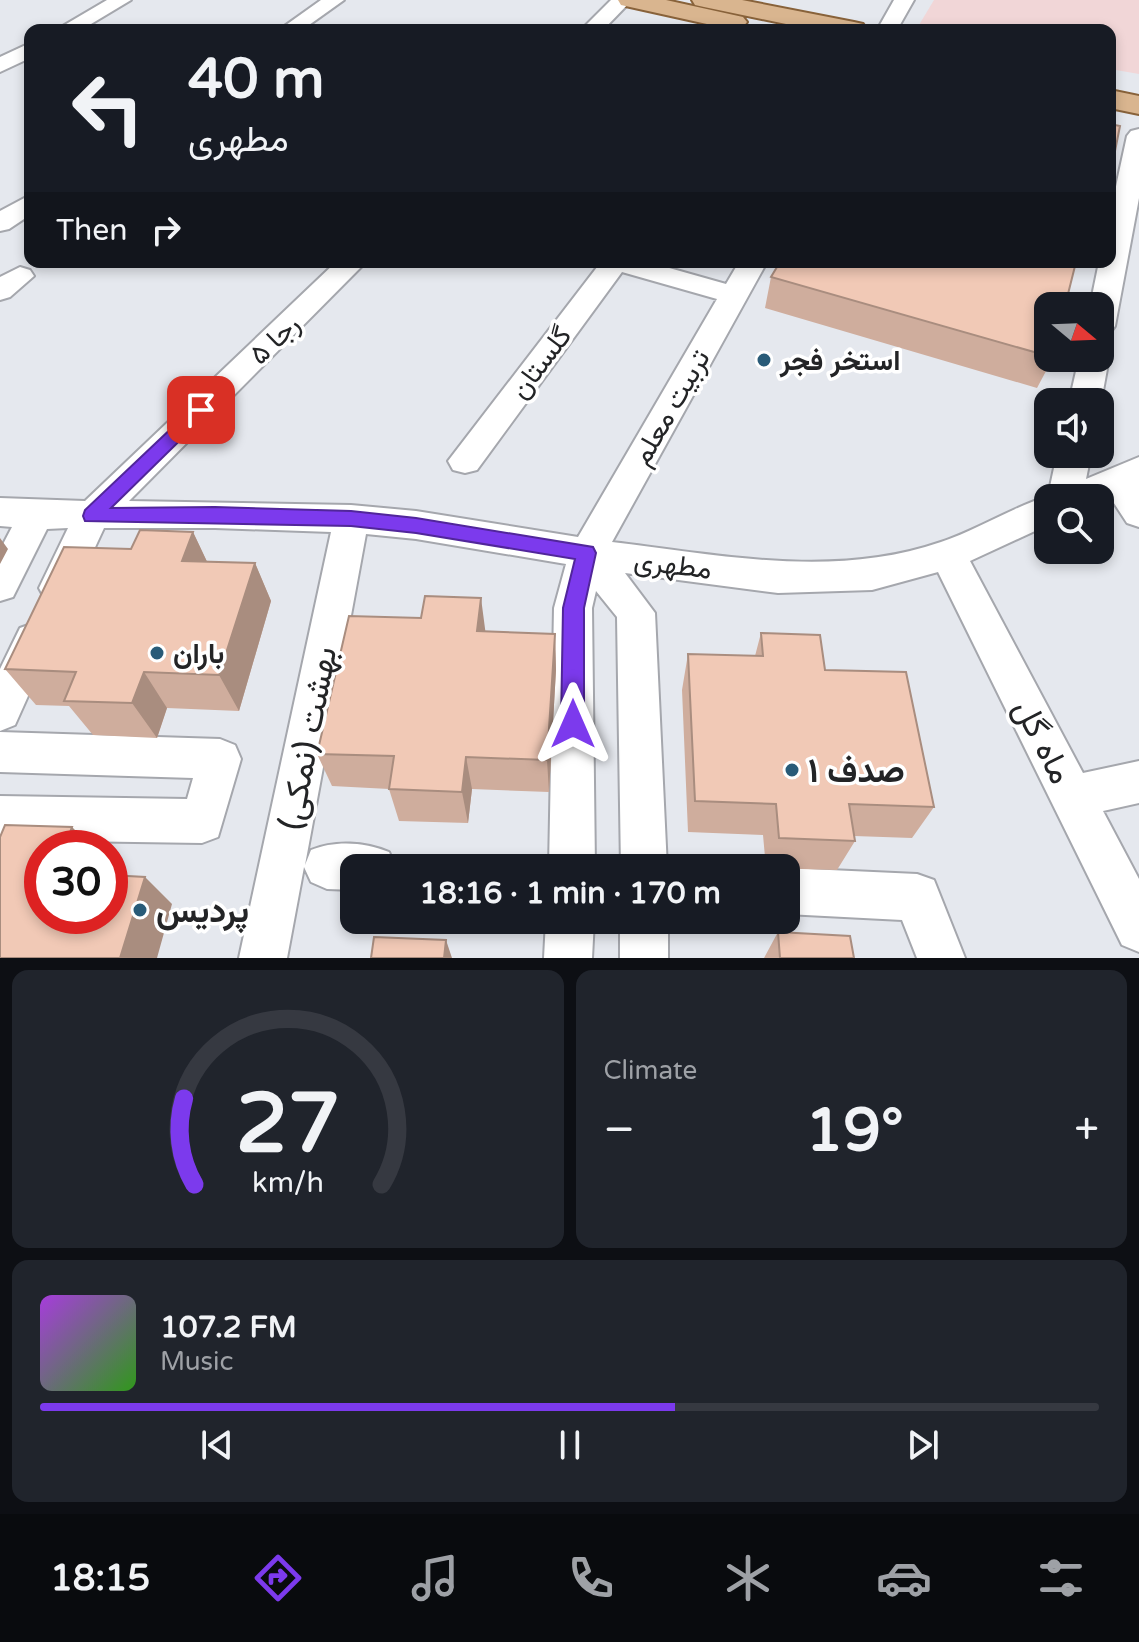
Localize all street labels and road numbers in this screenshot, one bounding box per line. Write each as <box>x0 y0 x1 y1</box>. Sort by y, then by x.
street label: رجا ۵ <box>242 308 307 372</box>
street label: گلستان <box>503 320 579 406</box>
street label: تربیت معلم <box>624 344 718 472</box>
street label: مطهری <box>632 543 714 587</box>
street label: بهشت (نمکی) <box>271 643 346 833</box>
street label: ماه گل <box>1004 692 1081 791</box>

